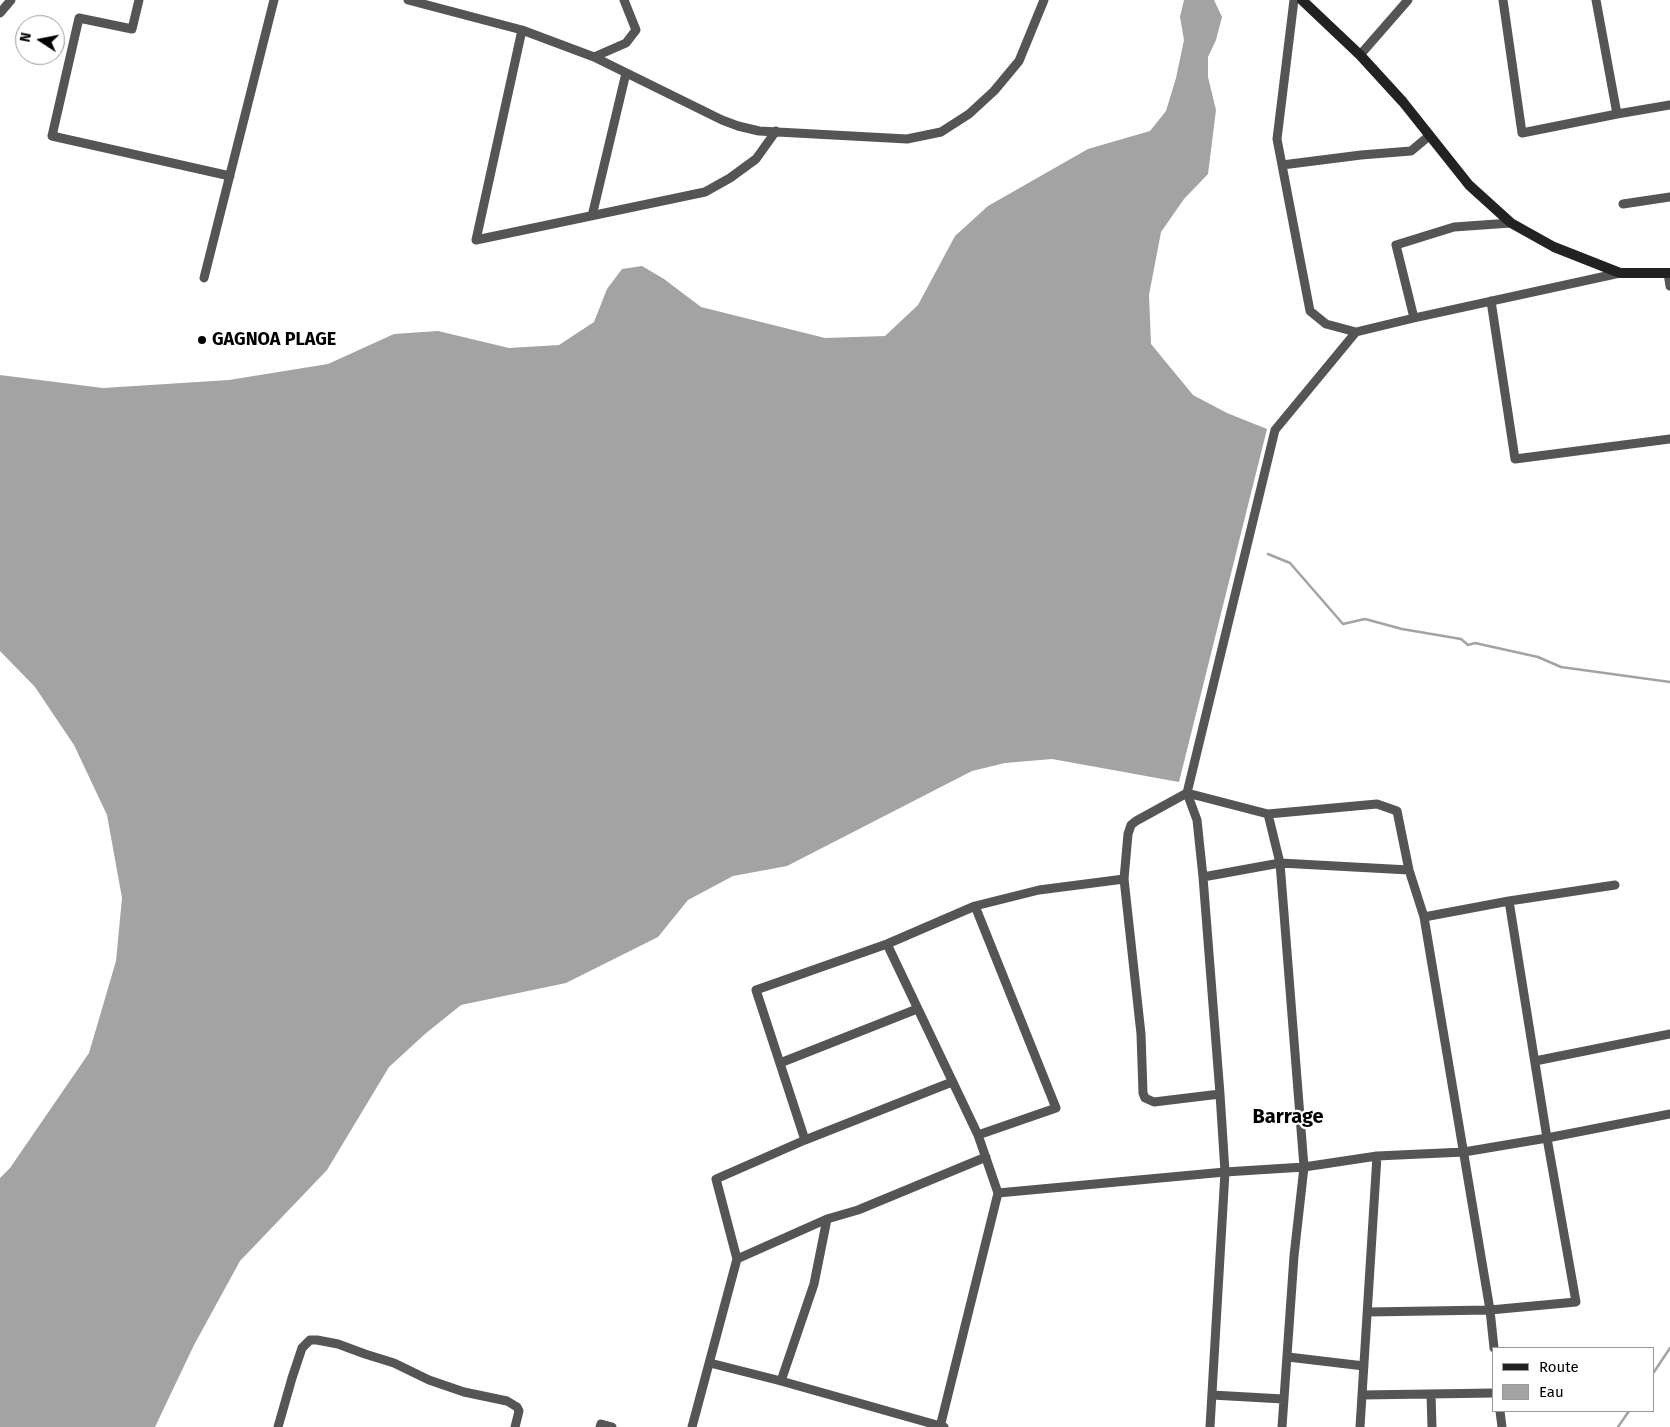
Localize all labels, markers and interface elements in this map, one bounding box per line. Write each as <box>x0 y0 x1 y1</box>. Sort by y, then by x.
north arrow <box>15 15 65 65</box>
text: N <box>17 31 35 43</box>
place label: GAGNOA PLAGE <box>212 329 336 351</box>
marker: GAGNOA PLAGE <box>196 334 208 346</box>
district label: Barrage <box>1252 1105 1324 1129</box>
legend <box>1492 1347 1655 1412</box>
text: Route <box>1539 1358 1579 1376</box>
text: Eau <box>1539 1383 1564 1401</box>

